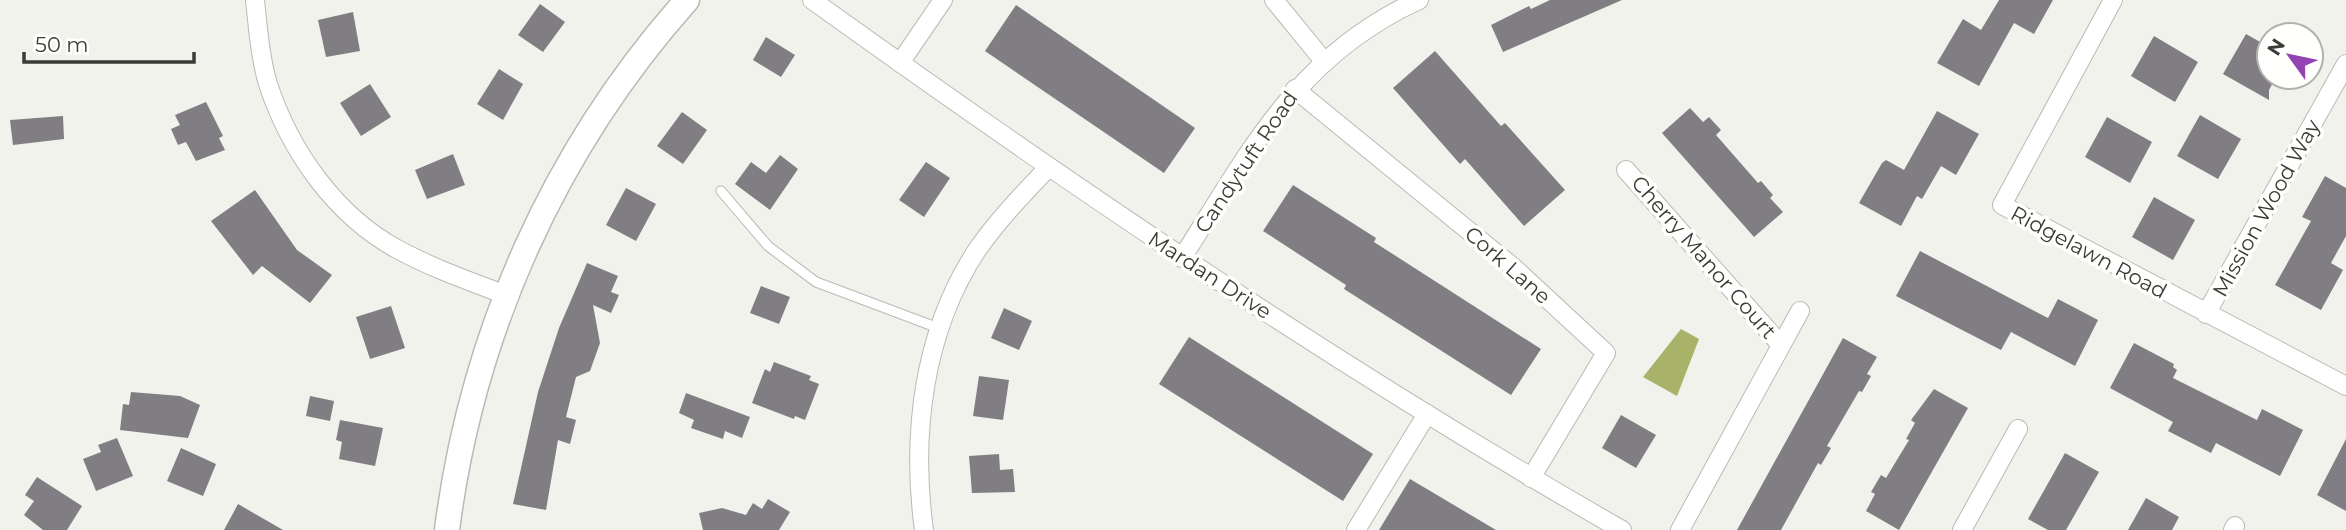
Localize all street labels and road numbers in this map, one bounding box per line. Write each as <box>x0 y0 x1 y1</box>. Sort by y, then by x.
street label: Candytuft Road <box>1189 86 1303 238</box>
street label: Mission Wood Way <box>2207 115 2325 301</box>
street label: Cherry Manor Court <box>1626 170 1782 344</box>
street label: Ridgelawn Road <box>2007 200 2171 304</box>
street label: Cork Lane <box>1460 221 1556 309</box>
street label: Mardan Drive <box>1144 226 1276 324</box>

